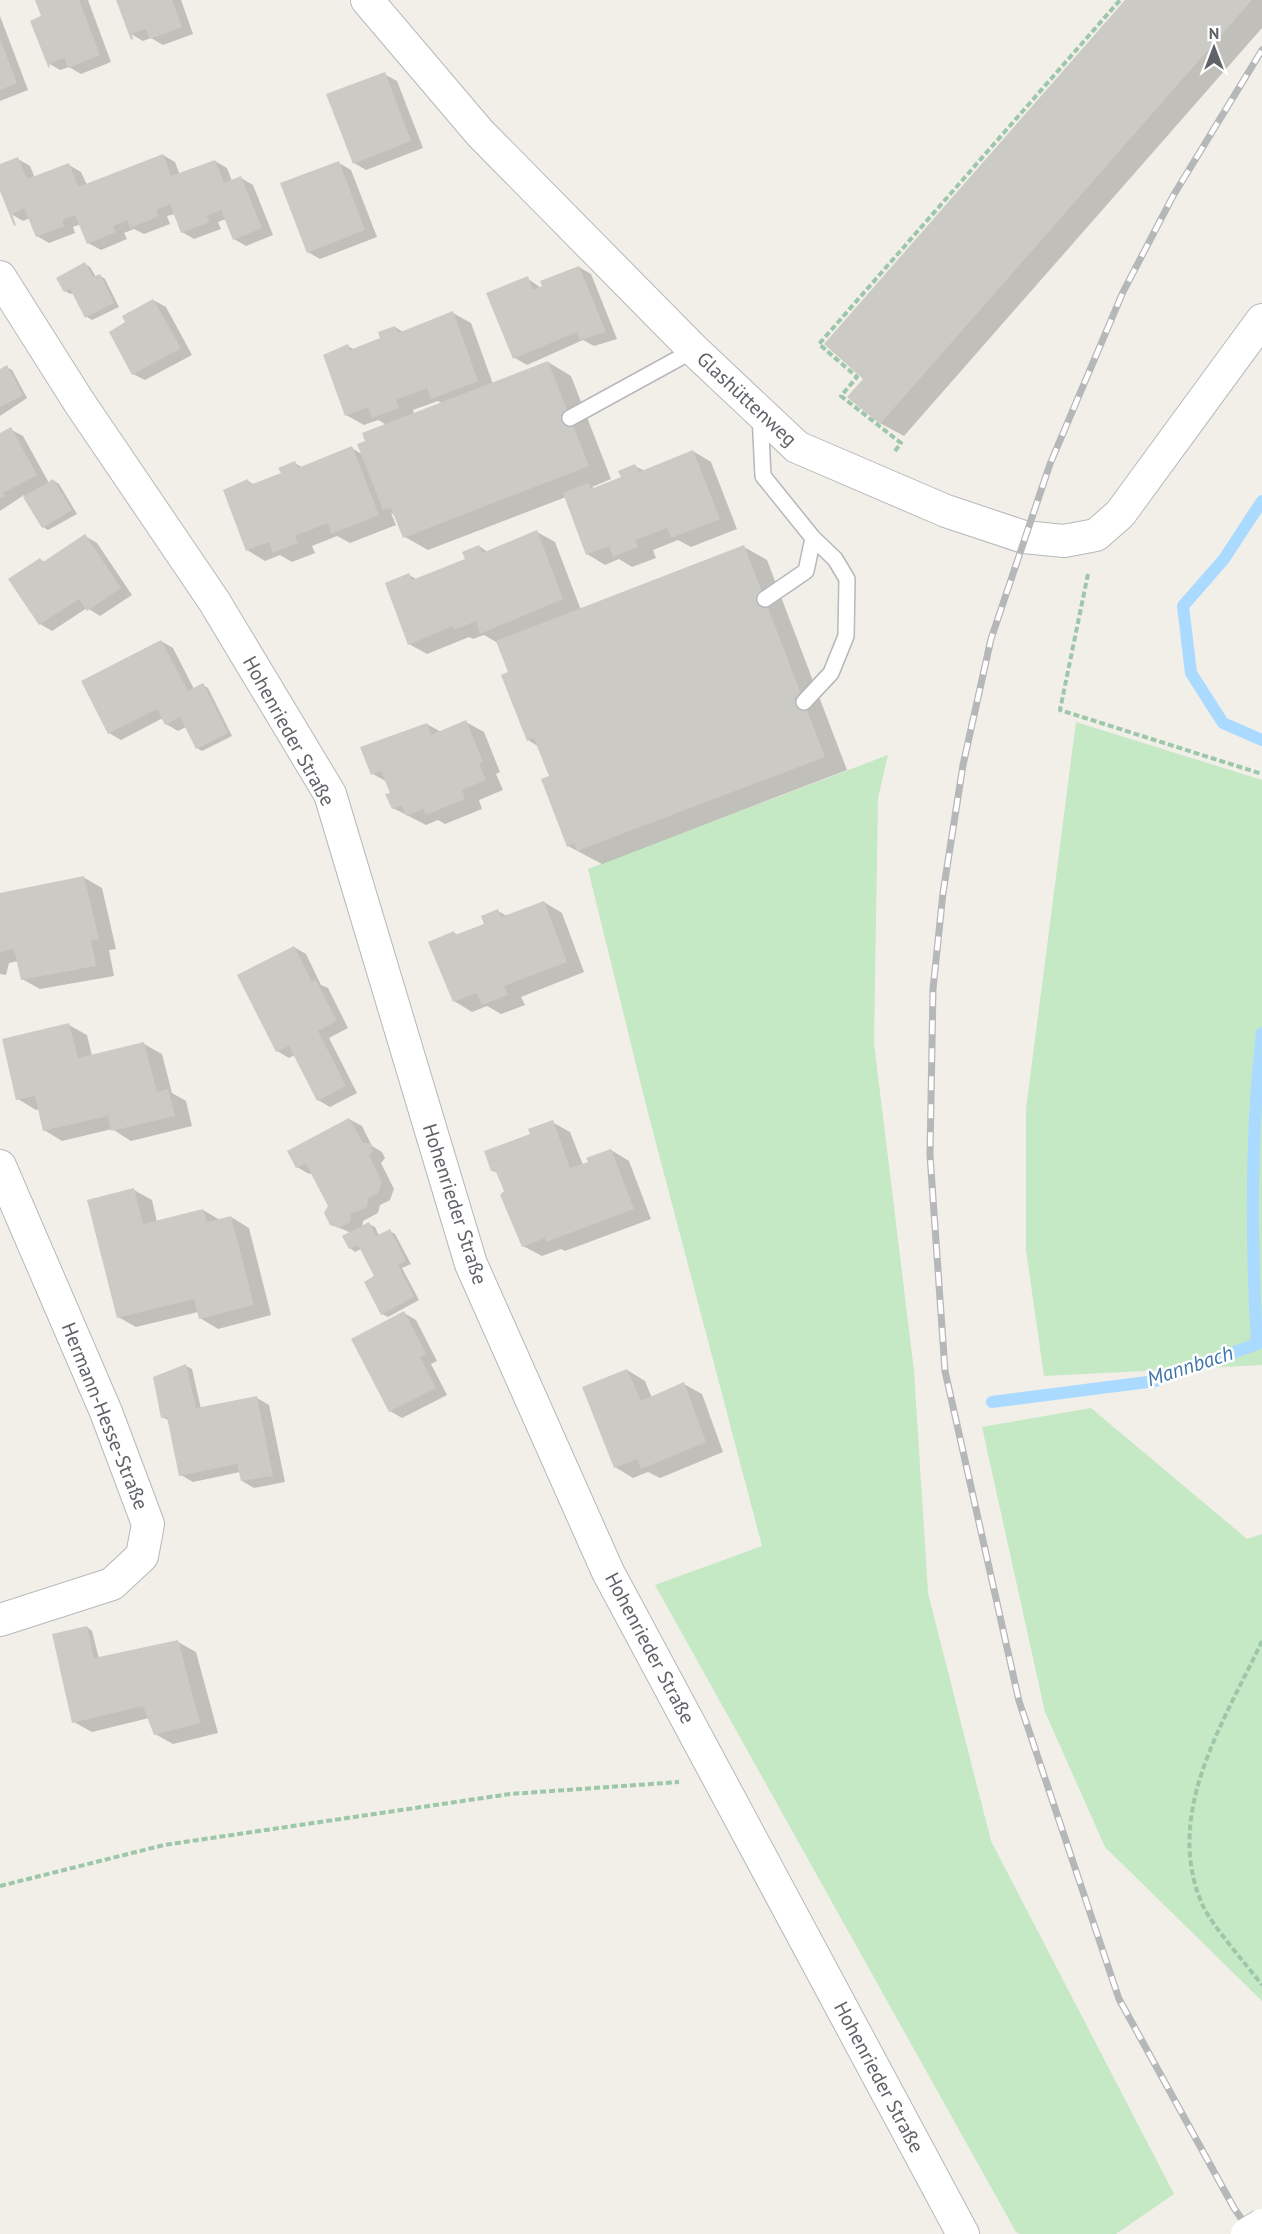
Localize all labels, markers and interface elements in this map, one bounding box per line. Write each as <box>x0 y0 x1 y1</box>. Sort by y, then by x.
north arrow <box>1184 18 1244 78</box>
text: N <box>1209 23 1219 43</box>
street label: Glashüttenweg <box>691 346 803 452</box>
street label: Hohenrieder Straße <box>237 651 341 811</box>
street label: Hohenrieder Straße <box>417 1120 493 1288</box>
street label: Hermann-Hesse-Straße <box>56 1319 154 1513</box>
water label: Mannbach <box>1143 1339 1236 1392</box>
street label: Hohenrieder Straße <box>599 1568 701 1728</box>
street label: Hohenrieder Straße <box>828 1997 930 2157</box>

